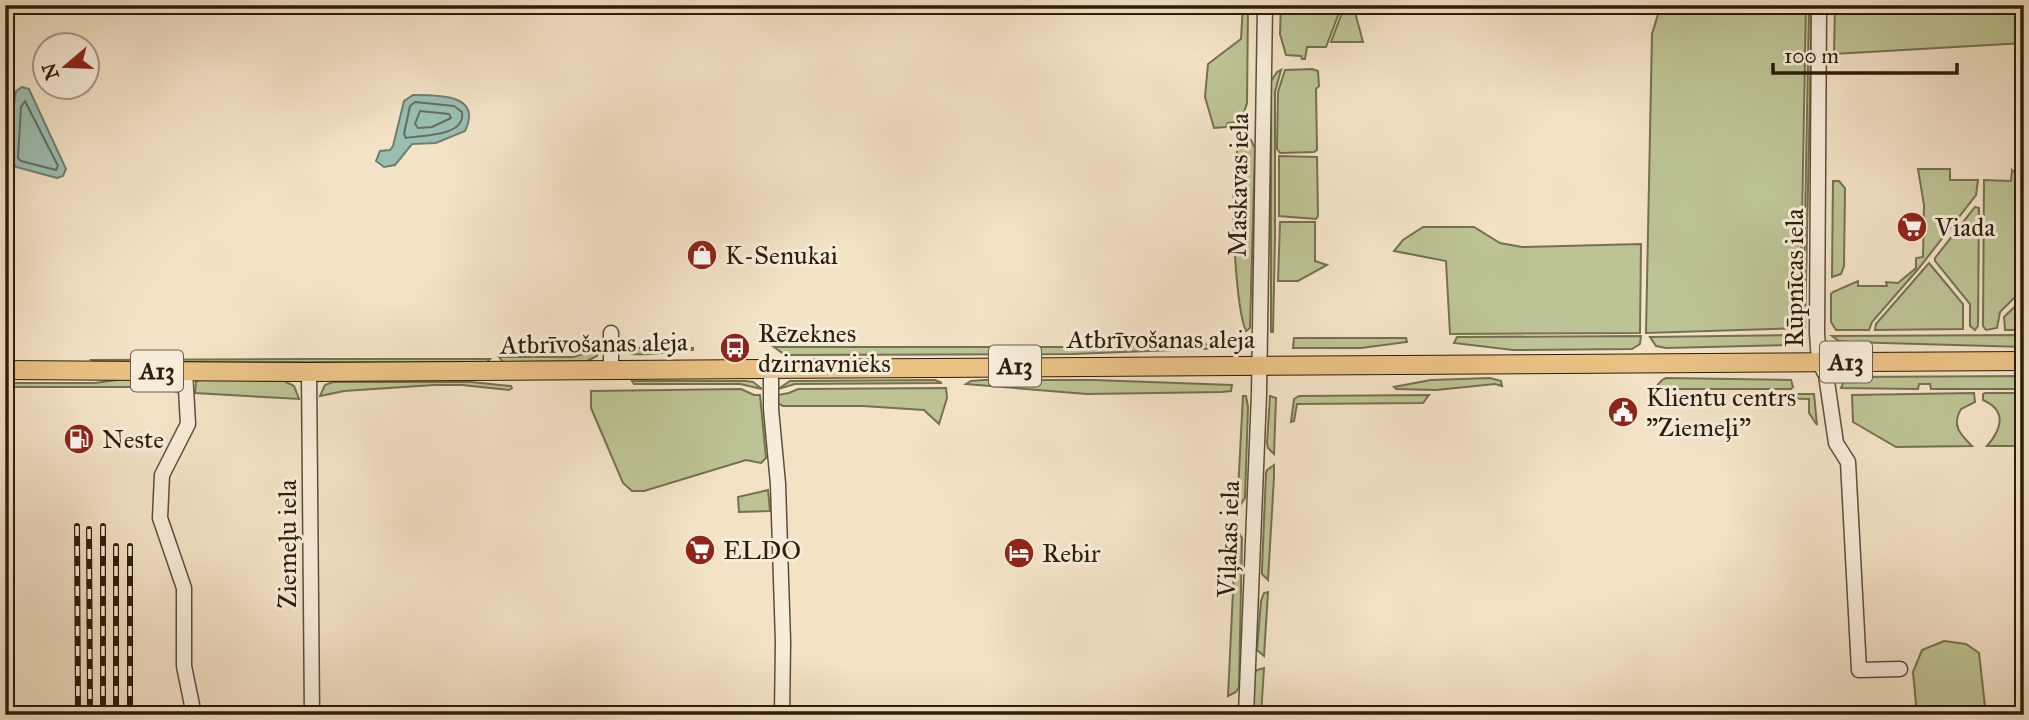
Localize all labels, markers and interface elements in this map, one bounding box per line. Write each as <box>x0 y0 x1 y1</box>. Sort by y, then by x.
north arrow <box>32 32 102 102</box>
scale bar <box>1773 32 1957 76</box>
text: 100 m <box>1784 43 1839 69</box>
text: N <box>37 60 64 83</box>
street label: Maskavas iela <box>1221 113 1255 257</box>
street label: Rūpnīcas iela <box>1778 209 1810 347</box>
supermarket icon: Viada <box>1895 210 1929 244</box>
place label: Viada <box>1934 211 1995 243</box>
shop icon: K-Senukai <box>685 238 719 272</box>
place label: K-Senukai <box>725 239 838 271</box>
place label: Rēzeknes dzirnavnieks <box>758 317 891 379</box>
street label: Atbrīvošanas aleja <box>1066 323 1255 355</box>
street label: Atbrīvošanas aleja <box>499 325 688 361</box>
bus stop icon: Rēzeknes dzirnavnieks <box>718 331 752 365</box>
road number: A13 <box>1820 342 1872 382</box>
road number: A13 <box>989 346 1041 386</box>
road number: A13 <box>131 350 183 392</box>
place label: Klientu centrs "Ziemeļi" <box>1646 381 1796 443</box>
public building icon: Klientu centrs "Ziemeļi" <box>1606 395 1640 429</box>
fuel station icon: Neste <box>62 422 96 456</box>
place label: Neste <box>102 423 164 455</box>
street label: Ziemeļu iela <box>271 480 303 608</box>
street label: Viļakas iela <box>1210 480 1246 599</box>
supermarket icon: ELDO <box>683 533 717 567</box>
place label: ELDO <box>723 534 801 566</box>
hotel icon: Rebir <box>1002 536 1036 570</box>
place label: Rebir <box>1042 537 1101 569</box>

